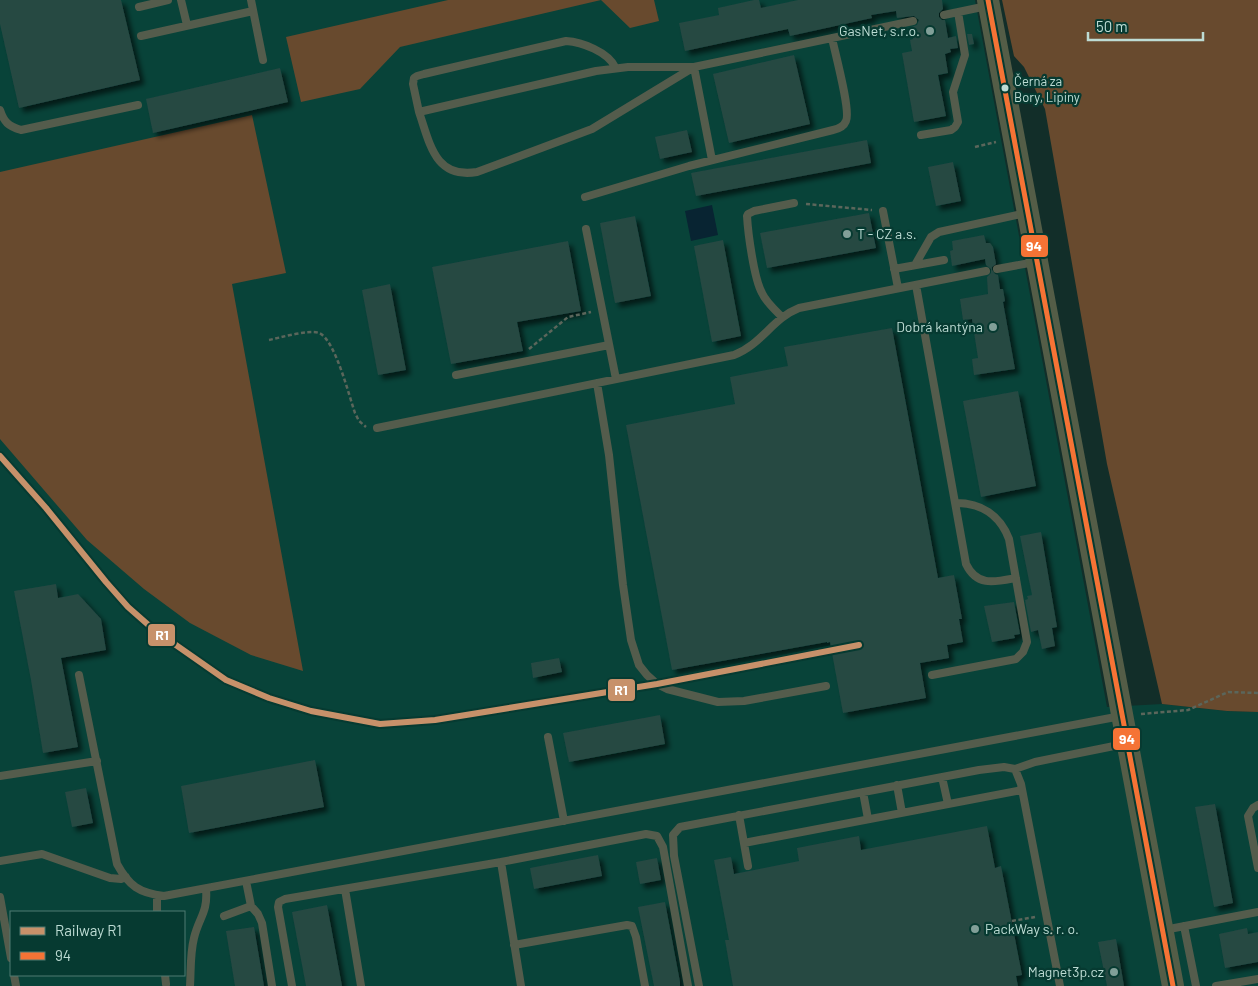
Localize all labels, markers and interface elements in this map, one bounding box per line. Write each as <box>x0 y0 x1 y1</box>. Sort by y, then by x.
scale bar <box>1088 10 1203 42</box>
text: 50 m <box>1096 17 1128 35</box>
place label: GasNet, s.r.o. <box>839 22 920 39</box>
marker: GasNet, s.r.o. <box>924 25 936 37</box>
place label: Černá za Bory, Lipiny <box>1014 73 1080 105</box>
marker: Černá za Bory, Lipiny <box>1000 83 1010 93</box>
place label: T - CZ a.s. <box>857 225 917 242</box>
marker: T - CZ a.s. <box>841 228 853 240</box>
line badge: 94 <box>1020 234 1049 258</box>
text: 94 <box>1026 237 1042 254</box>
place label: Dobrá kantýna <box>896 318 983 335</box>
marker: Dobrá kantýna <box>987 321 999 333</box>
line badge: R1 <box>147 623 176 647</box>
text: R1 <box>155 626 169 643</box>
line badge: R1 <box>607 678 636 702</box>
text: R1 <box>614 681 628 698</box>
line badge: 94 <box>1112 727 1141 751</box>
text: 94 <box>1119 730 1135 747</box>
legend <box>10 911 185 976</box>
place label: PackWay s. r. o. <box>985 920 1079 937</box>
text: Railway R1 <box>55 921 122 939</box>
marker: PackWay s. r. o. <box>969 923 981 935</box>
text: 94 <box>55 946 71 964</box>
place label: Magnet3p.cz <box>1028 963 1104 980</box>
marker: Magnet3p.cz <box>1108 966 1120 978</box>

